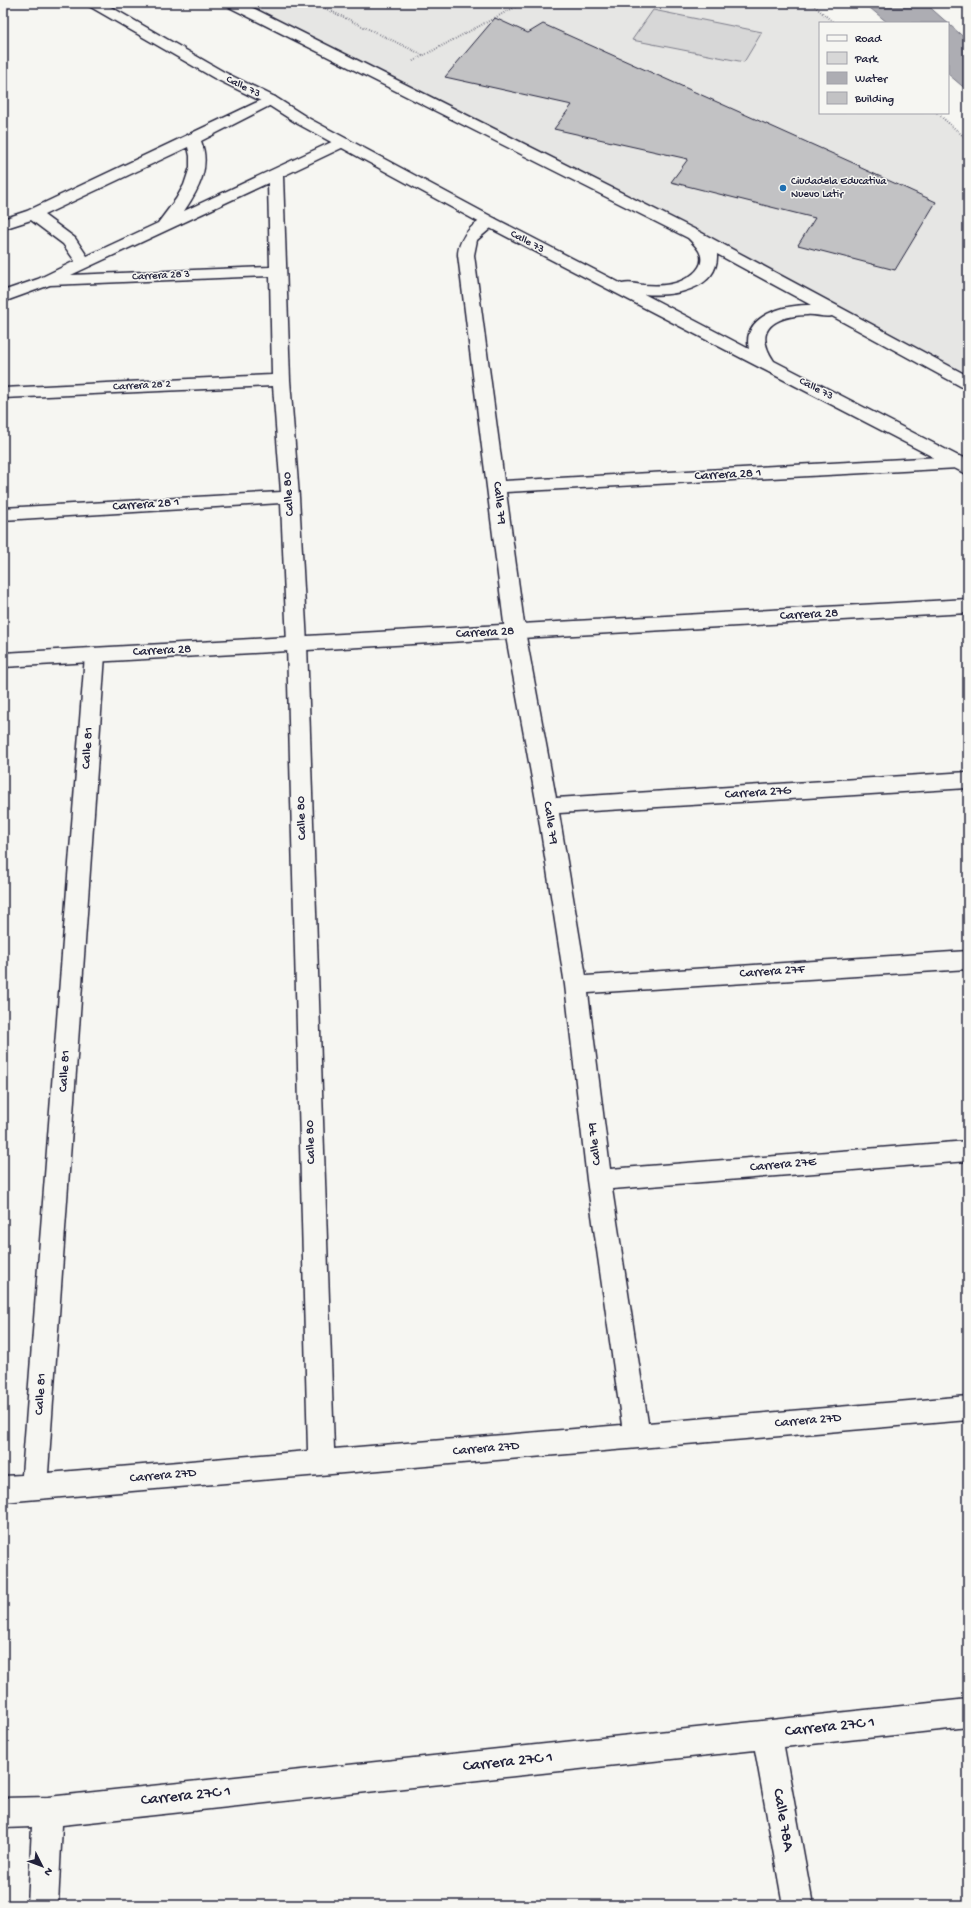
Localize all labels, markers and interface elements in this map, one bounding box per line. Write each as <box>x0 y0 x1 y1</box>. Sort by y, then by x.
legend <box>819 22 949 114</box>
text: Road <box>855 33 882 47</box>
text: Park <box>854 53 880 67</box>
text: Water <box>855 73 889 87</box>
street label: Calle 73 <box>224 74 262 101</box>
text: Building <box>854 93 894 107</box>
place label: Ciudadela Educativa Nuevo Latir <box>791 176 887 201</box>
marker: Ciudadela Educativa Nuevo Latir <box>778 183 788 193</box>
street label: Calle 73 <box>508 228 546 256</box>
street label: Carrera 28 3 <box>132 268 191 284</box>
street label: Calle 73 <box>797 375 835 403</box>
street label: Carrera 28 2 <box>113 378 172 393</box>
street label: Carrera 28 1 <box>694 466 762 484</box>
street label: Calle 80 <box>280 471 298 517</box>
street label: Calle 79 <box>489 481 509 526</box>
street label: Carrera 28 1 <box>112 495 180 515</box>
street label: Carrera 28 <box>779 606 839 624</box>
street label: Carrera 28 <box>455 624 515 642</box>
street label: Carrera 28 <box>132 642 192 660</box>
street label: Calle 81 <box>79 726 97 770</box>
street label: Carrera 27G <box>724 783 792 803</box>
street label: Calle 80 <box>294 795 310 840</box>
street label: Calle 79 <box>539 801 561 846</box>
street label: Carrera 27F <box>739 962 806 982</box>
street label: Calle 81 <box>56 1049 74 1093</box>
street label: Calle 80 <box>303 1119 319 1164</box>
street label: Calle 79 <box>585 1121 605 1166</box>
street label: Carrera 27E <box>749 1155 818 1175</box>
street label: Calle 81 <box>32 1372 50 1416</box>
street label: Carrera 27D <box>774 1411 842 1431</box>
street label: Carrera 27D <box>452 1439 520 1459</box>
street label: Carrera 27D <box>129 1466 197 1486</box>
street label: Carrera 27C 1 <box>784 1714 876 1742</box>
street label: Carrera 27C 1 <box>462 1749 554 1777</box>
street label: Carrera 27C 1 <box>140 1783 232 1811</box>
street label: Calle 78A <box>767 1787 797 1854</box>
north arrow <box>22 1846 62 1886</box>
text: N <box>41 1865 55 1878</box>

